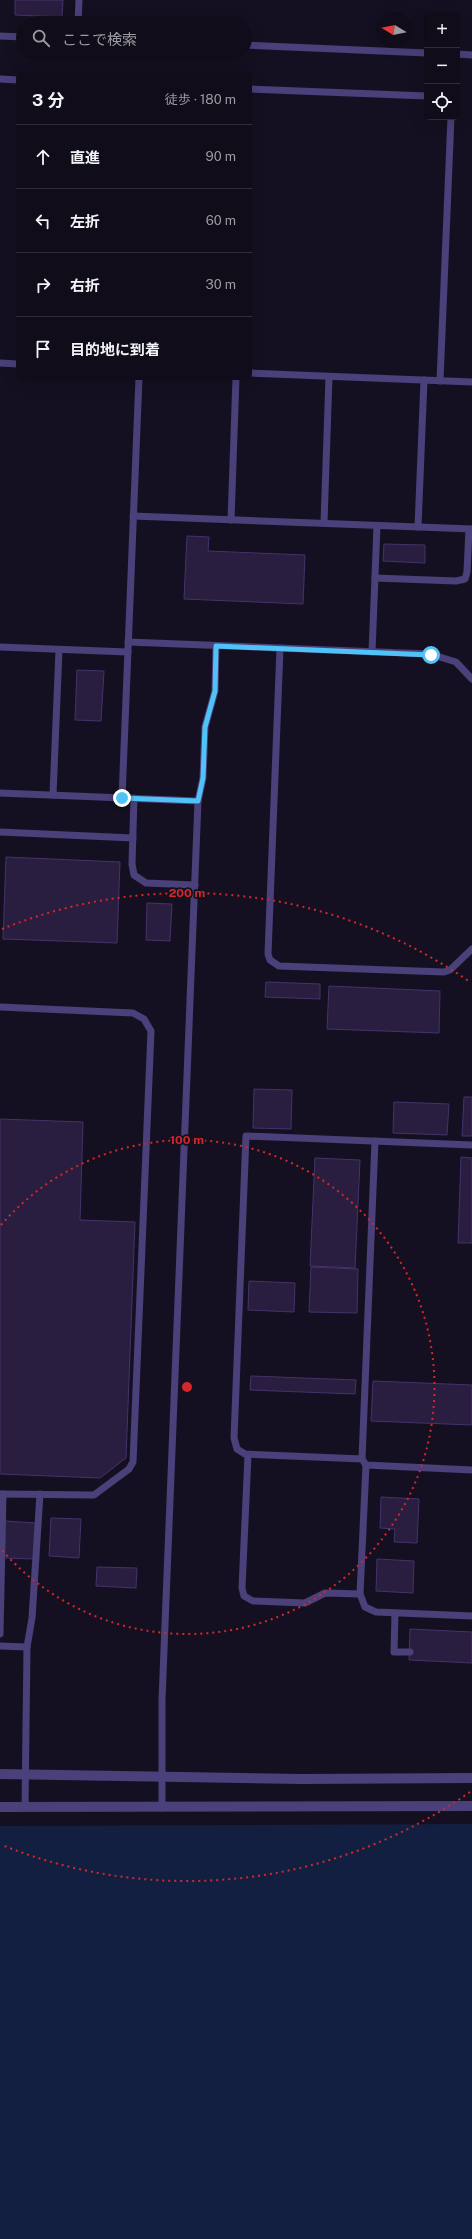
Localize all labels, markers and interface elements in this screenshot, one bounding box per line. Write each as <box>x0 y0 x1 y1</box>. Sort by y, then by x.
north arrow <box>376 12 412 48</box>
map controls <box>424 12 460 120</box>
button: + <box>424 12 460 48</box>
search box <box>16 16 252 60</box>
icon: search <box>30 27 52 49</box>
text: ここで検索 <box>62 31 137 48</box>
button: − <box>424 48 460 84</box>
button: locate <box>424 84 460 120</box>
text: 3 分 <box>32 90 64 110</box>
text: 徒歩 · 180 m <box>165 92 236 107</box>
icon: ahead <box>32 146 54 168</box>
text: 直進 <box>70 149 100 166</box>
text: 90 m <box>206 149 236 164</box>
icon: left <box>32 210 54 232</box>
text: 左折 <box>70 213 100 230</box>
text: 60 m <box>206 213 236 228</box>
icon: right <box>32 274 54 296</box>
text: 右折 <box>70 277 100 294</box>
text: 30 m <box>206 277 236 292</box>
icon: arrive <box>32 338 54 360</box>
text: 目的地に到着 <box>70 341 160 358</box>
route start <box>422 646 440 664</box>
route end <box>113 789 131 807</box>
text: 200 m <box>169 886 205 900</box>
text: 100 m <box>170 1133 204 1147</box>
centre of rings <box>180 1380 194 1394</box>

